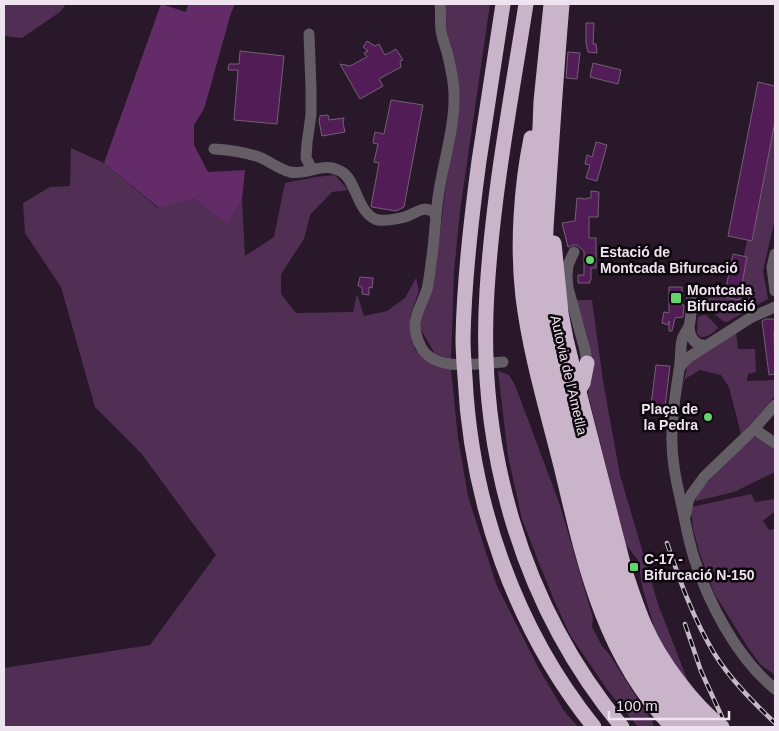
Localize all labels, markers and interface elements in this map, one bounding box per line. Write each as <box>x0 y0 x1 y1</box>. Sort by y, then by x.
place label: Estació de Montcada Bifurcació <box>600 244 738 276</box>
marker: Estació de Montcada Bifurcació <box>584 254 596 266</box>
place label: Montcada Bifurcació <box>687 282 755 314</box>
marker: Montcada Bifurcació <box>669 291 683 305</box>
street label: Autovia de l'Ametlla <box>547 314 591 437</box>
place label: Plaça de la Pedra <box>641 401 698 433</box>
marker: Plaça de la Pedra <box>702 411 714 423</box>
place label: C-17 - Bifurcació N-150 <box>644 551 755 583</box>
marker: C-17 - Bifurcació N-150 <box>628 561 640 573</box>
scale bar <box>609 688 729 720</box>
text: 100 m <box>616 697 658 714</box>

